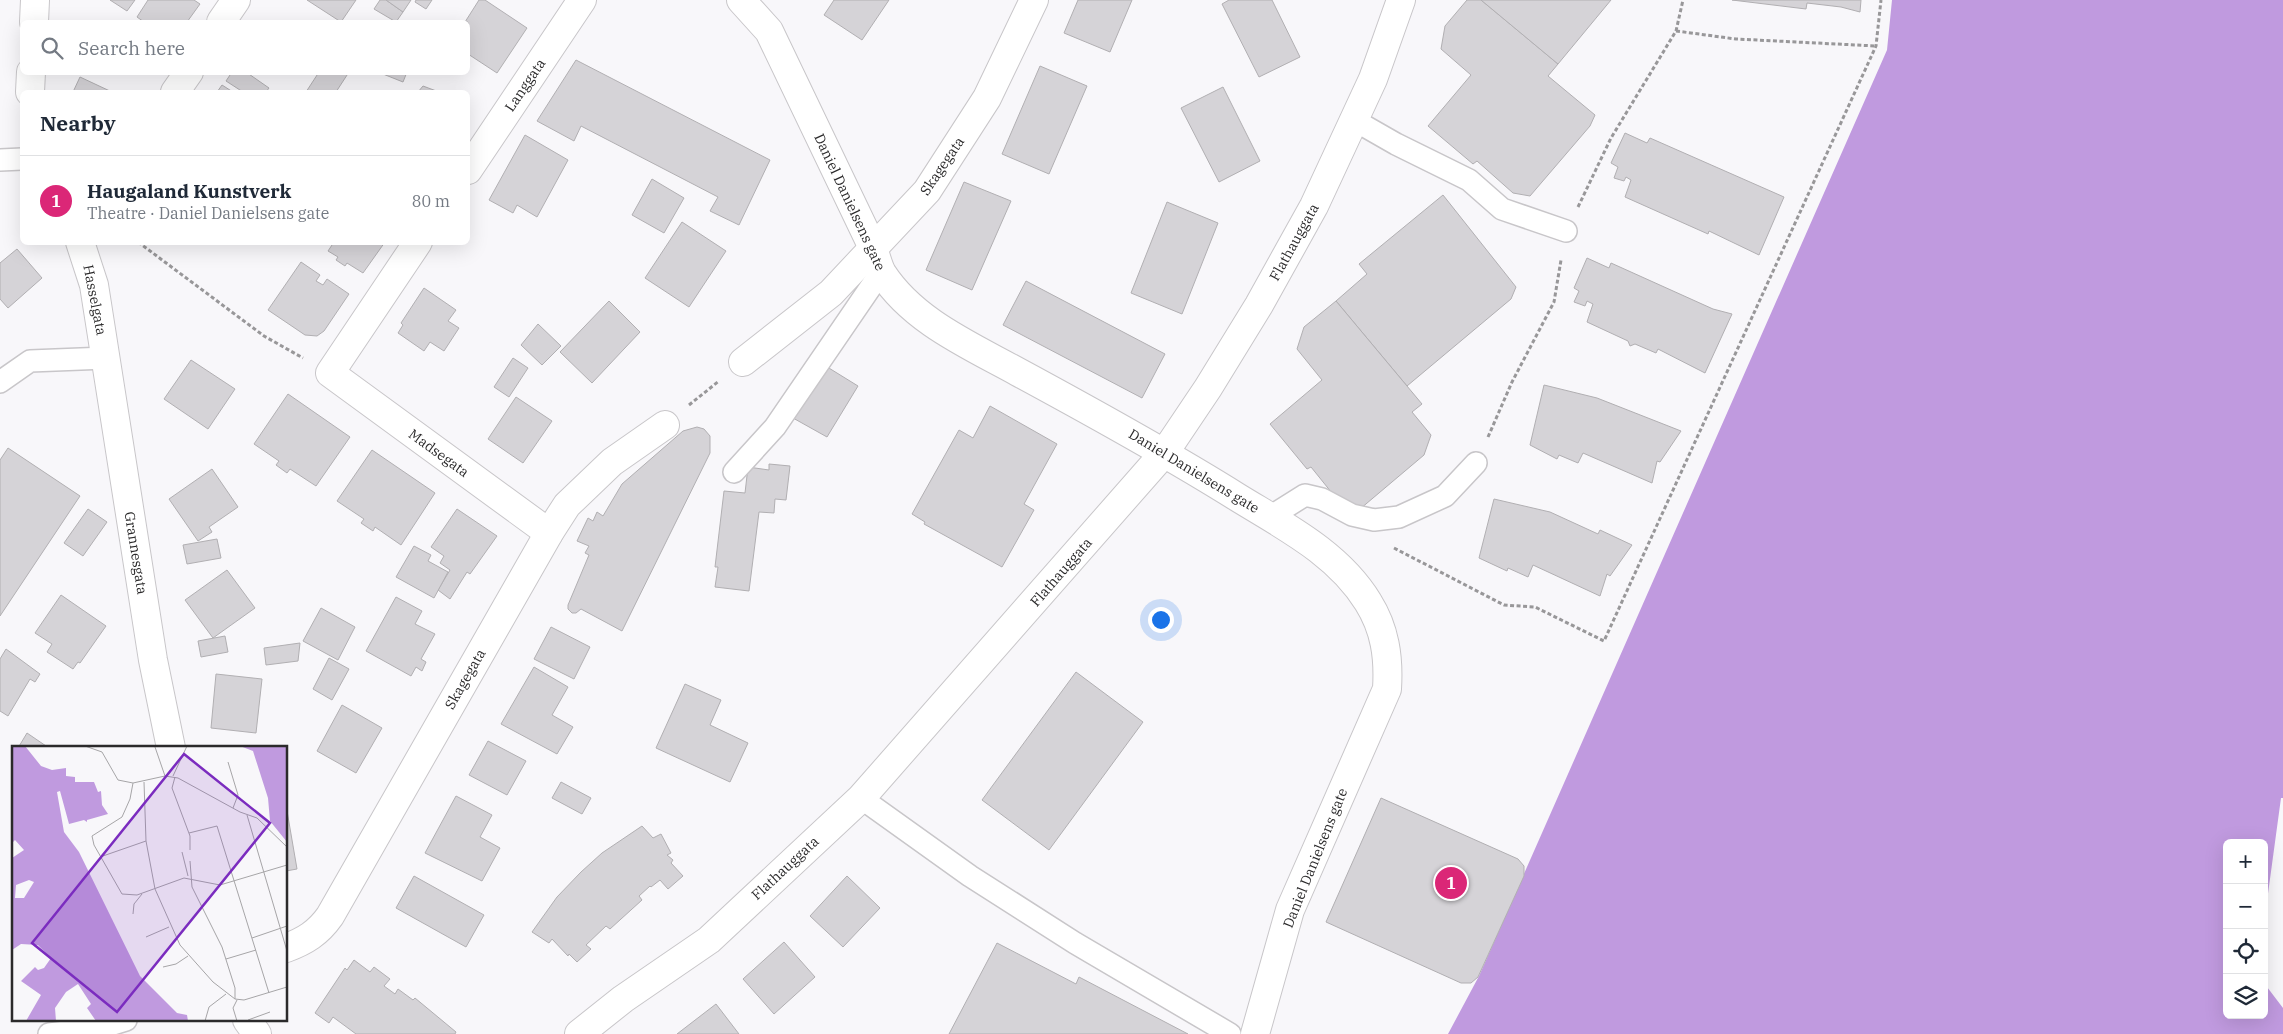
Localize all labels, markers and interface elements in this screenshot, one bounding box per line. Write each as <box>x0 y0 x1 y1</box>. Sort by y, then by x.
search box <box>20 20 470 75</box>
icon: search <box>38 34 66 62</box>
text: Search here <box>78 36 185 60</box>
street label: Langgata <box>501 55 549 115</box>
text: Nearby <box>40 109 116 137</box>
street label: Daniel Danielsens gate <box>810 131 890 273</box>
street label: Skagegata <box>916 133 968 199</box>
text: Haugaland Kunstverk <box>87 179 291 203</box>
text: 1 <box>51 191 61 211</box>
text: 80 m <box>412 191 450 211</box>
street label: Flathauggata <box>1265 200 1323 284</box>
text: Theatre · Daniel Danielsens gate <box>87 203 329 223</box>
street label: Hasselgata <box>79 263 111 337</box>
street label: Madsegata <box>405 425 473 481</box>
street label: Daniel Danielsens gate <box>1125 425 1263 517</box>
street label: Grannesgata <box>121 510 151 596</box>
street label: Flathauggata <box>1026 534 1096 610</box>
your location <box>1148 607 1174 633</box>
street label: Skagegata <box>441 645 490 712</box>
inset map <box>12 746 288 1022</box>
street label: Daniel Danielsens gate <box>1279 785 1351 931</box>
street label: Flathauggata <box>748 832 823 904</box>
map controls <box>2223 839 2268 1019</box>
button: + <box>2223 839 2268 884</box>
pin: 1 <box>1435 864 1467 902</box>
button: − <box>2223 884 2268 929</box>
button: locate <box>2223 929 2268 974</box>
button: layers <box>2223 974 2268 1019</box>

